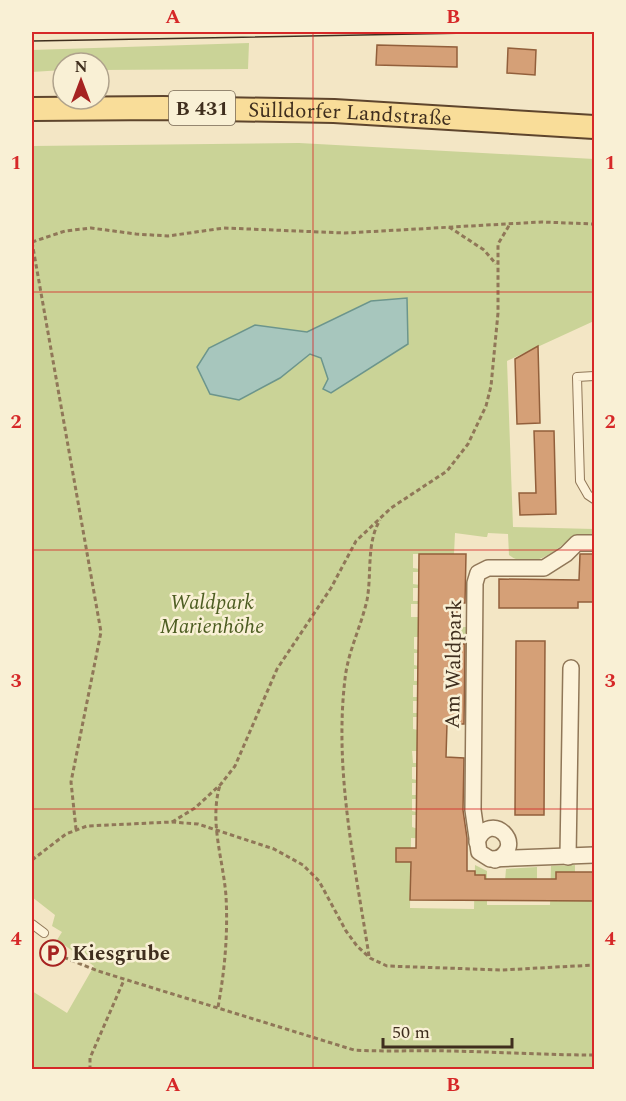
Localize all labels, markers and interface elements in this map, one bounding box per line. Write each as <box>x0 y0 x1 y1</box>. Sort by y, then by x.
text: A <box>165 2 181 32</box>
text: B <box>446 2 460 32</box>
north arrow <box>51 51 111 111</box>
text: N <box>74 55 88 79</box>
road number: B 431 <box>169 91 235 125</box>
street label: Sülldorfer Landstraße <box>248 94 453 135</box>
text: 1 <box>10 148 22 178</box>
text: 1 <box>604 148 616 178</box>
text: 2 <box>10 407 22 437</box>
text: 2 <box>604 407 616 437</box>
park label: Waldpark Marienhöhe <box>160 587 264 643</box>
street label: Am Waldpark <box>437 599 471 729</box>
text: 3 <box>10 666 22 696</box>
text: 3 <box>604 666 616 696</box>
text: 4 <box>10 924 22 954</box>
text: 4 <box>604 924 616 954</box>
parking icon: Kiesgrube <box>38 938 68 968</box>
place label: Kiesgrube <box>72 938 170 970</box>
scale bar <box>383 1011 512 1049</box>
text: 50 m <box>392 1019 430 1046</box>
text: A <box>165 1070 181 1100</box>
text: B <box>446 1070 460 1100</box>

